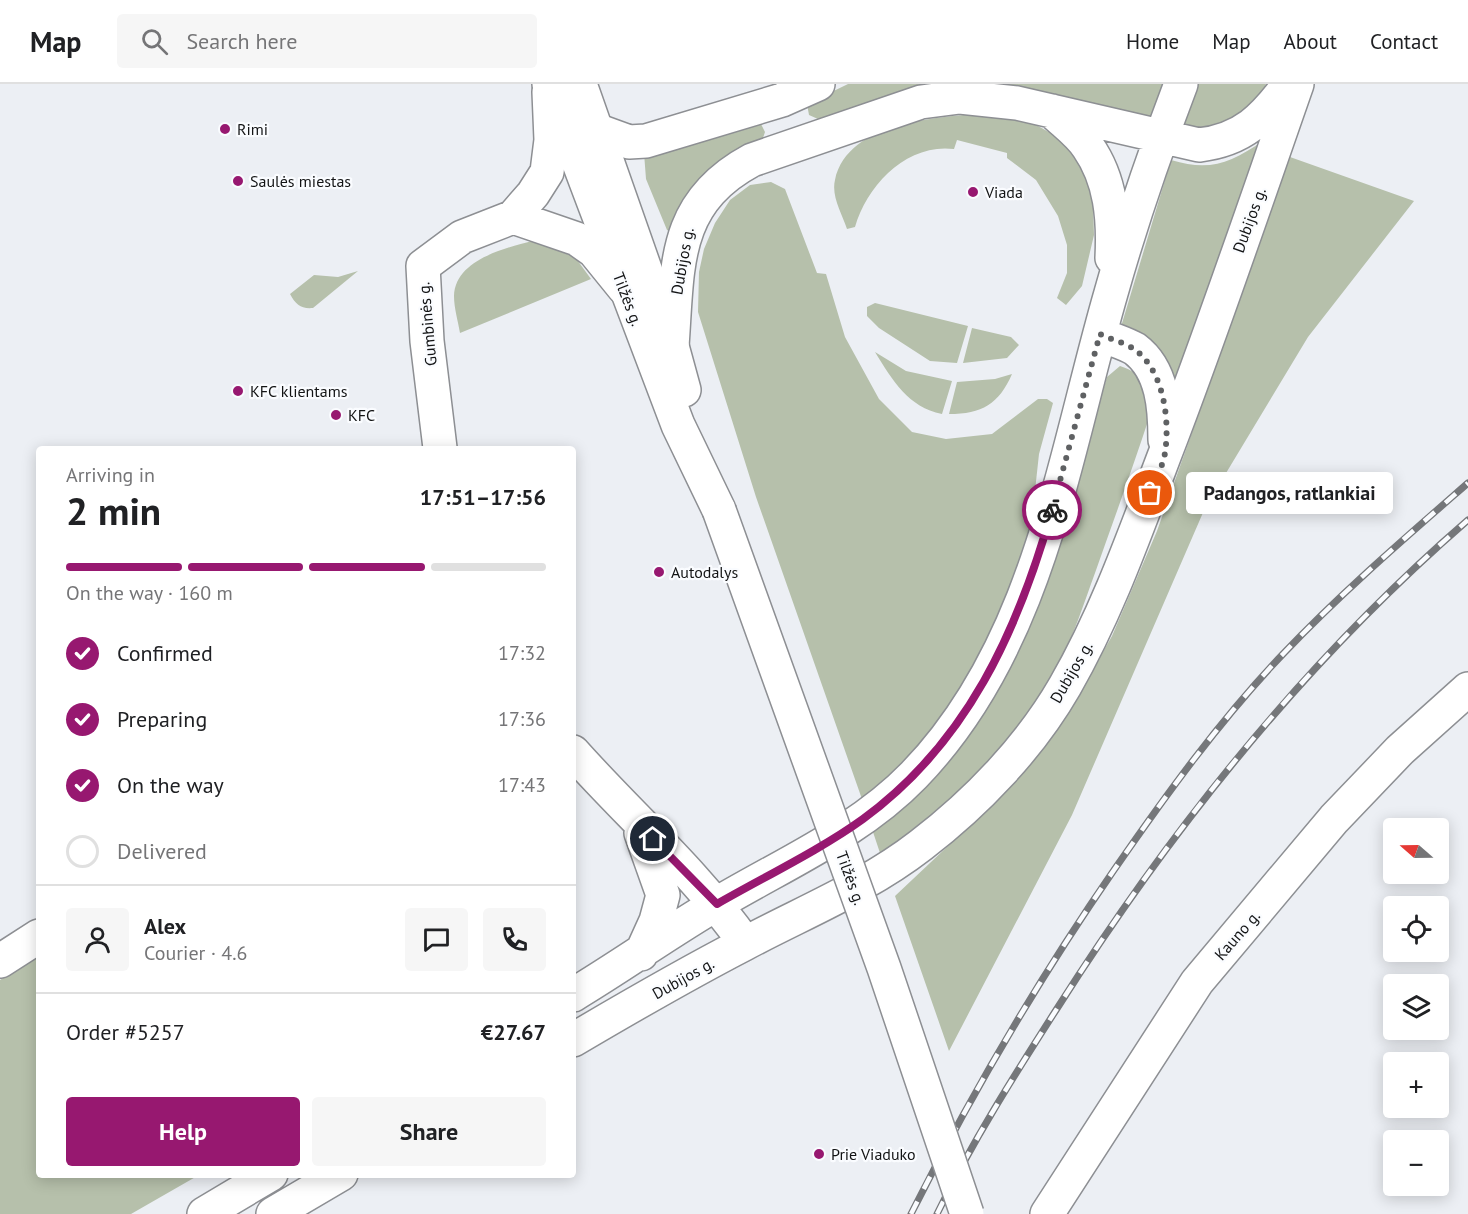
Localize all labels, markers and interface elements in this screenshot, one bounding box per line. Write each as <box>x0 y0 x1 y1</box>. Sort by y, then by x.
search box <box>117 14 537 68</box>
text: Map <box>30 23 81 60</box>
icon: search <box>138 25 171 58</box>
text: Search here <box>186 27 297 55</box>
text: Home <box>1126 28 1179 55</box>
text: Map <box>1212 28 1251 55</box>
text: About <box>1284 28 1337 55</box>
text: Contact <box>1370 28 1438 55</box>
place label: Rimi <box>237 119 268 139</box>
marker: Rimi <box>218 122 232 136</box>
place label: Saulės miestas <box>250 171 351 191</box>
marker: Saulės miestas <box>231 174 245 188</box>
place label: Viada <box>984 182 1023 202</box>
marker: Viada <box>966 185 980 199</box>
street label: Dubijos g. <box>1228 185 1270 255</box>
street label: Dubijos g. <box>666 226 698 296</box>
street label: Tilžės g. <box>609 269 647 329</box>
street label: Gumbinės g. <box>413 281 441 367</box>
place label: KFC klientams <box>250 381 348 401</box>
marker: KFC klientams <box>231 384 245 398</box>
place label: KFC <box>348 405 375 425</box>
marker: KFC <box>329 408 343 422</box>
text: Arriving in <box>66 462 155 488</box>
pin <box>1124 467 1175 518</box>
callout: Padangos, ratlankiai <box>1186 472 1393 514</box>
icon: bag <box>1133 476 1166 509</box>
courier <box>1022 480 1082 540</box>
text: Padangos, ratlankiai <box>1203 480 1376 506</box>
text: 17:51–17:56 <box>420 483 546 511</box>
text: 2 min <box>66 485 161 536</box>
icon: bike <box>1036 494 1069 527</box>
place label: Autodalys <box>671 562 738 582</box>
marker: Autodalys <box>652 565 666 579</box>
text: On the way · 160 m <box>66 580 233 606</box>
icon: check <box>66 637 99 670</box>
street label: Dubijos g. <box>1045 638 1097 706</box>
text: Confirmed <box>117 639 213 667</box>
text: 17:32 <box>498 640 546 666</box>
icon: check <box>66 703 99 736</box>
text: Preparing <box>117 705 207 733</box>
text: 17:36 <box>498 706 546 732</box>
icon: check <box>66 769 99 802</box>
text: On the way <box>117 771 224 799</box>
text: 17:43 <box>498 772 546 798</box>
pin <box>627 813 678 864</box>
north arrow <box>1383 818 1449 884</box>
map controls <box>1383 818 1449 1196</box>
icon: home <box>636 822 669 855</box>
text: Delivered <box>117 837 207 865</box>
street label: Tilžės g. <box>832 848 870 908</box>
button: locate <box>1383 896 1449 962</box>
street label: Kauno g. <box>1210 906 1264 964</box>
button: person <box>66 908 129 971</box>
button: chat <box>405 908 468 971</box>
button: phone <box>483 908 546 971</box>
text: Alex <box>144 912 186 940</box>
text: Courier · 4.6 <box>144 940 247 966</box>
street label: Dubijos g. <box>648 953 718 1003</box>
button: layers <box>1383 974 1449 1040</box>
text: Order #5257 <box>66 1018 185 1046</box>
text: €27.67 <box>481 1018 546 1046</box>
button: + <box>1383 1052 1449 1118</box>
button: Help <box>66 1097 300 1166</box>
button: Share <box>312 1097 546 1166</box>
button: − <box>1383 1130 1449 1196</box>
place label: Prie Viaduko <box>831 1144 916 1164</box>
marker: Prie Viaduko <box>812 1147 826 1161</box>

